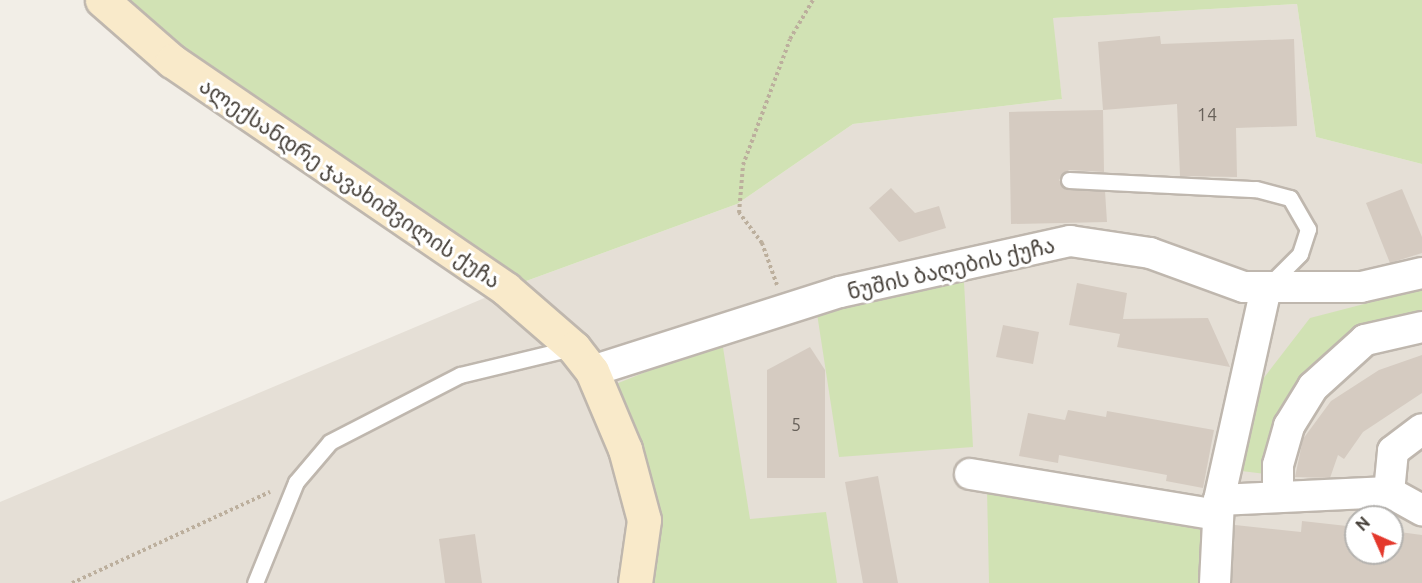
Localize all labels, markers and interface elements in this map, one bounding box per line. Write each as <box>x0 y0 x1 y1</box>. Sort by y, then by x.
street label: ალექსანდრე ჯავახიშვილის ქუჩა <box>195 73 505 293</box>
house number: 14 <box>1197 103 1217 125</box>
street label: ნუშის ბაღების ქუჩა <box>845 232 1057 304</box>
house number: 5 <box>791 413 801 435</box>
north arrow <box>1344 505 1404 565</box>
text: N <box>1352 513 1373 534</box>

